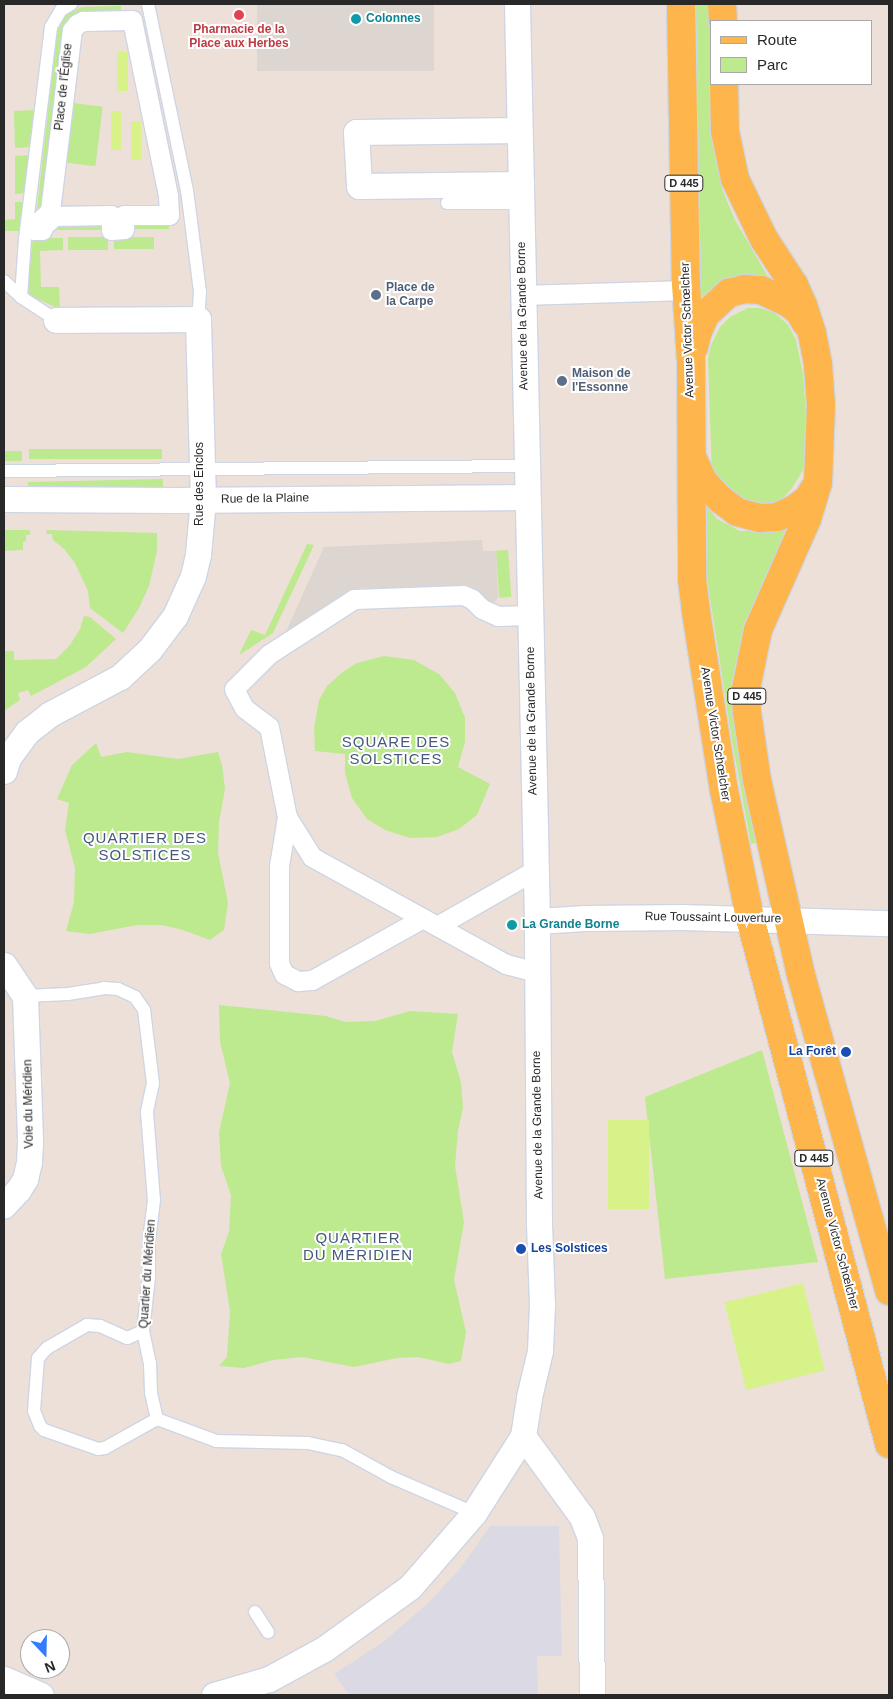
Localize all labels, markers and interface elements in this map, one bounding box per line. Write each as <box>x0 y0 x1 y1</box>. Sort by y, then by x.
marker: Pharmacie de la Place aux Herbes <box>233 9 245 21</box>
place label: Colonnes <box>366 12 421 26</box>
marker: Colonnes <box>350 13 362 25</box>
legend <box>710 20 873 85</box>
place label: Pharmacie de la Place aux Herbes <box>189 23 289 51</box>
text: Route <box>757 31 797 48</box>
street label: Place de l'Église <box>52 43 76 131</box>
text: Parc <box>757 56 788 73</box>
road number: D 445 <box>664 174 704 192</box>
street label: Avenue de la Grande Borne <box>515 242 531 390</box>
street label: Avenue Victor Schœlcher <box>678 262 698 398</box>
place label: Place de la Carpe <box>386 281 435 309</box>
marker: Place de la Carpe <box>370 289 382 301</box>
place label: Maison de l'Essonne <box>572 367 631 395</box>
marker: Maison de l'Essonne <box>556 375 568 387</box>
street label: Rue des Enclos <box>193 442 207 526</box>
street label: Rue de la Plaine <box>221 491 309 507</box>
street label: Avenue de la Grande Borne <box>524 647 540 795</box>
street label: Avenue Victor Schœlcher <box>697 666 733 802</box>
road number: D 445 <box>727 688 767 704</box>
district label: SQUARE DES SOLSTICES <box>341 732 451 767</box>
district label: QUARTIER DES SOLSTICES <box>81 828 209 863</box>
street label: Rue Toussaint Louverture <box>645 910 781 926</box>
place label: La Grande Borne <box>522 918 619 932</box>
marker: La Grande Borne <box>506 919 518 931</box>
place label: La Forêt <box>789 1045 836 1059</box>
marker: La Forêt <box>840 1046 852 1058</box>
street label: Avenue de la Grande Borne <box>530 1051 546 1199</box>
street label: Voie du Méridien <box>21 1059 37 1149</box>
road number: D 445 <box>794 1150 834 1166</box>
street label: Avenue Victor Schœlcher <box>812 1177 862 1311</box>
street label: Quartier du Méridien <box>137 1219 159 1329</box>
district label: QUARTIER DU MÉRIDIEN <box>302 1228 414 1263</box>
place label: Les Solstices <box>531 1242 608 1256</box>
marker: Les Solstices <box>515 1243 527 1255</box>
north arrow <box>20 1629 70 1679</box>
text: N <box>42 1658 58 1676</box>

